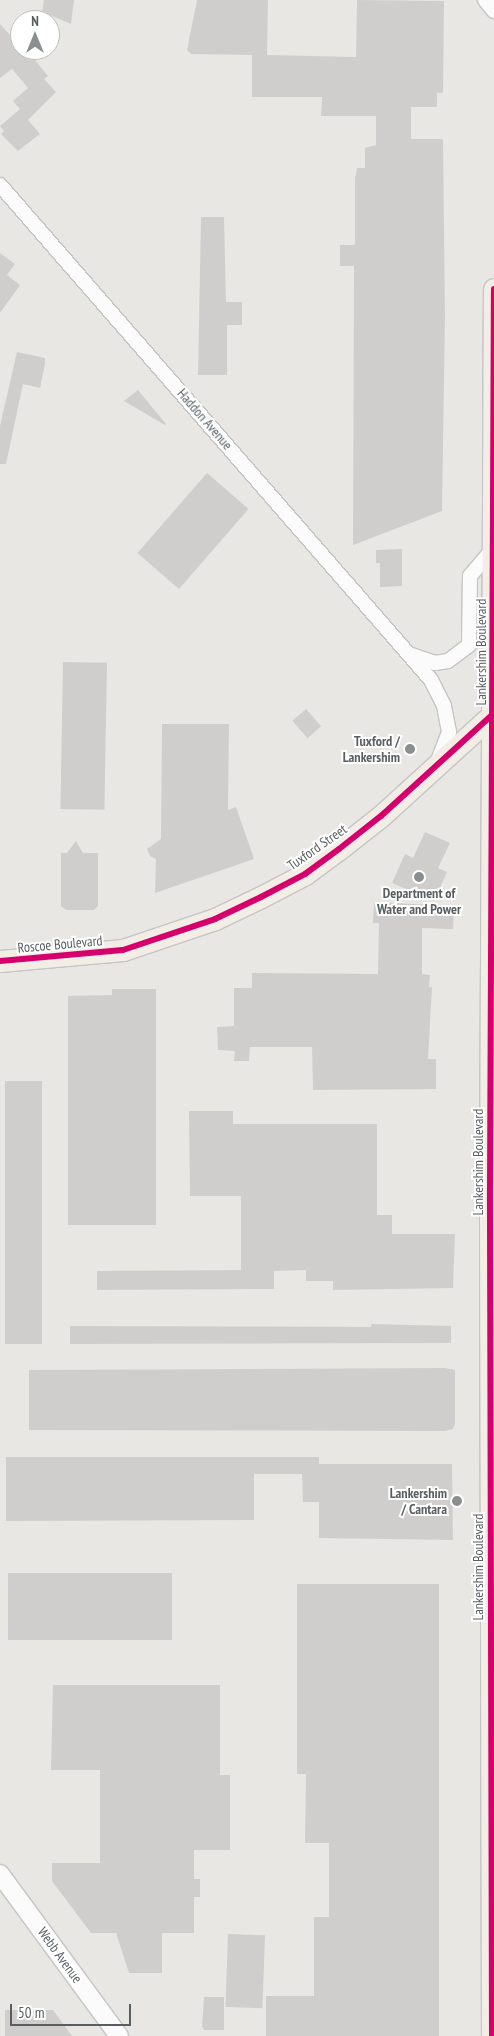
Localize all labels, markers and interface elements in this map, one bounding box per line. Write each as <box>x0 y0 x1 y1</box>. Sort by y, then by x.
north arrow <box>10 10 60 60</box>
text: N <box>31 12 39 30</box>
street label: Haddon Avenue <box>174 385 236 453</box>
street label: Lankershim Boulevard <box>473 599 489 705</box>
place label: Tuxford / Lankershim <box>343 733 400 766</box>
marker: Tuxford / Lankershim <box>404 743 416 755</box>
street label: Tuxford Street <box>284 821 350 873</box>
marker: Department of Water and Power <box>413 871 425 883</box>
place label: Department of Water and Power <box>377 885 461 918</box>
street label: Roscoe Boulevard <box>17 932 103 956</box>
street label: Lankershim Boulevard <box>470 1109 486 1215</box>
place label: Lankershim / Cantara <box>390 1485 447 1518</box>
marker: Lankershim / Cantara <box>451 1495 463 1507</box>
street label: Lankershim Boulevard <box>470 1514 486 1620</box>
street label: Webb Avenue <box>34 1924 86 1986</box>
scale bar <box>12 1994 134 2026</box>
text: 50 m <box>18 2003 44 2022</box>

